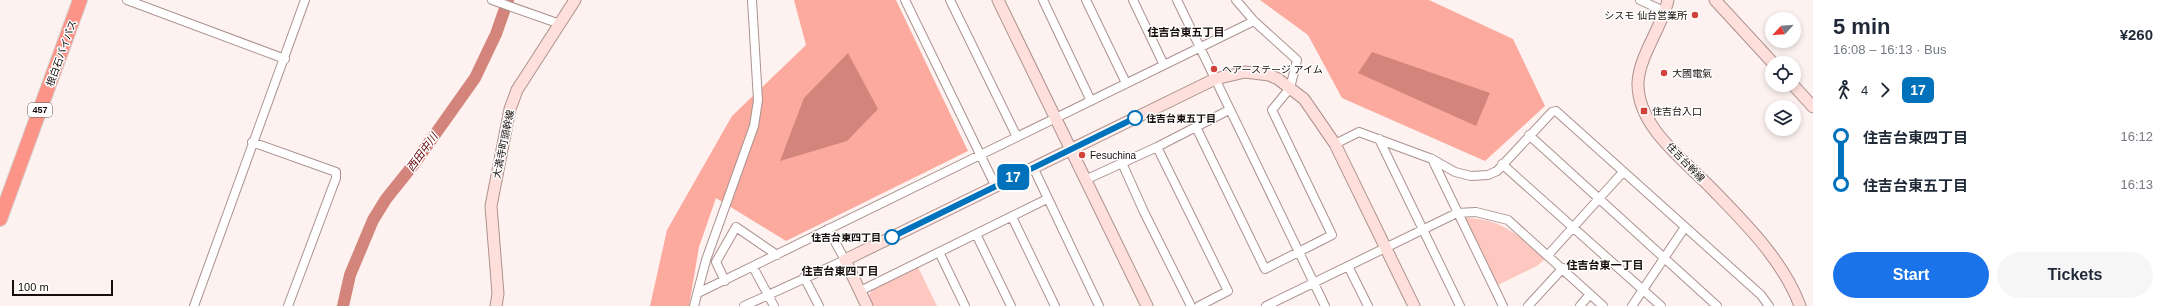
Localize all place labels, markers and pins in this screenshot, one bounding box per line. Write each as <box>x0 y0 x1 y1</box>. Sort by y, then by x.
place label: シスモ 仙台営業所 <box>1604 10 1687 21</box>
marker: シスモ 仙台営業所 <box>1690 10 1700 20</box>
marker: ヘアーステージ アイム <box>1209 64 1219 74</box>
place label: ヘアーステージ アイム <box>1222 64 1323 75</box>
marker: 大國電氣 <box>1659 68 1669 78</box>
place label: 大國電氣 <box>1672 68 1712 79</box>
marker: 住吉台入口 <box>1639 106 1649 116</box>
place label: 住吉台入口 <box>1652 106 1702 117</box>
marker: 住吉台東五丁目 <box>1127 110 1143 126</box>
place label: 住吉台東五丁目 <box>1146 113 1216 124</box>
marker: Fesuchina <box>1077 150 1087 160</box>
place label: Fesuchina <box>1090 150 1137 161</box>
marker: 住吉台東四丁目 <box>884 229 900 245</box>
place label: 住吉台東四丁目 <box>811 232 881 243</box>

